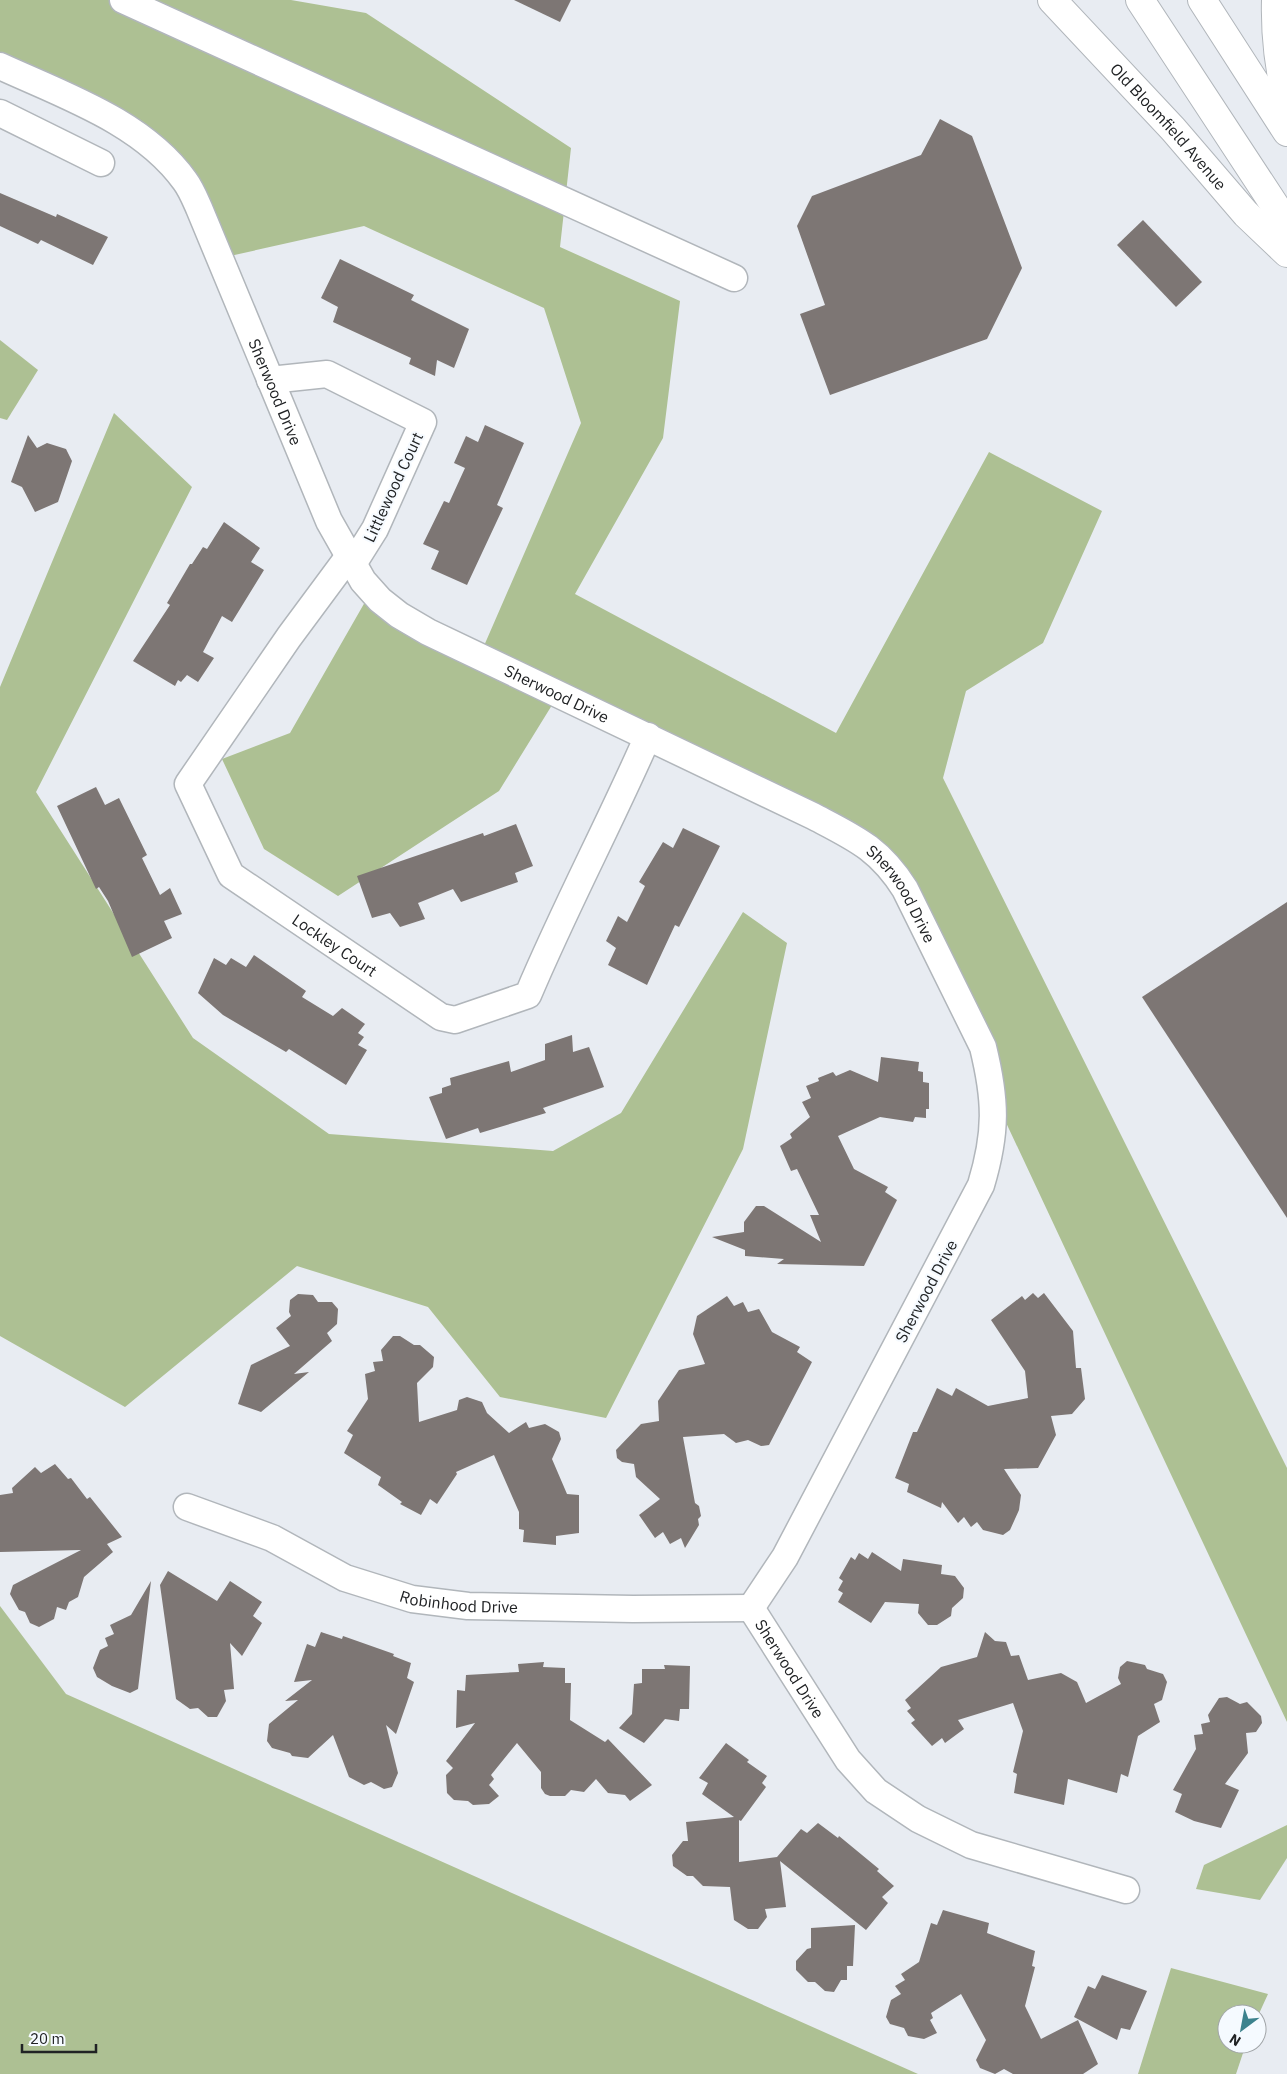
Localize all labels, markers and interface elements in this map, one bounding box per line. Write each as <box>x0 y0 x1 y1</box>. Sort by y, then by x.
street label: Old Bloomfield Avenue <box>1106 59 1231 194</box>
street label: Sherwood Drive <box>244 336 306 448</box>
street label: Littlewood Court <box>359 429 427 545</box>
street label: Sherwood Drive <box>501 660 613 727</box>
street label: Sherwood Drive <box>862 840 940 946</box>
street label: Lockley Court <box>289 909 381 981</box>
street label: Sherwood Drive <box>891 1236 962 1346</box>
street label: Robinhood Drive <box>397 1586 518 1617</box>
street label: Sherwood Drive <box>751 1615 829 1722</box>
north arrow <box>1217 2004 1267 2054</box>
scale bar <box>22 2022 96 2054</box>
text: 20 m <box>30 2029 65 2048</box>
text: N <box>1226 2030 1244 2050</box>

